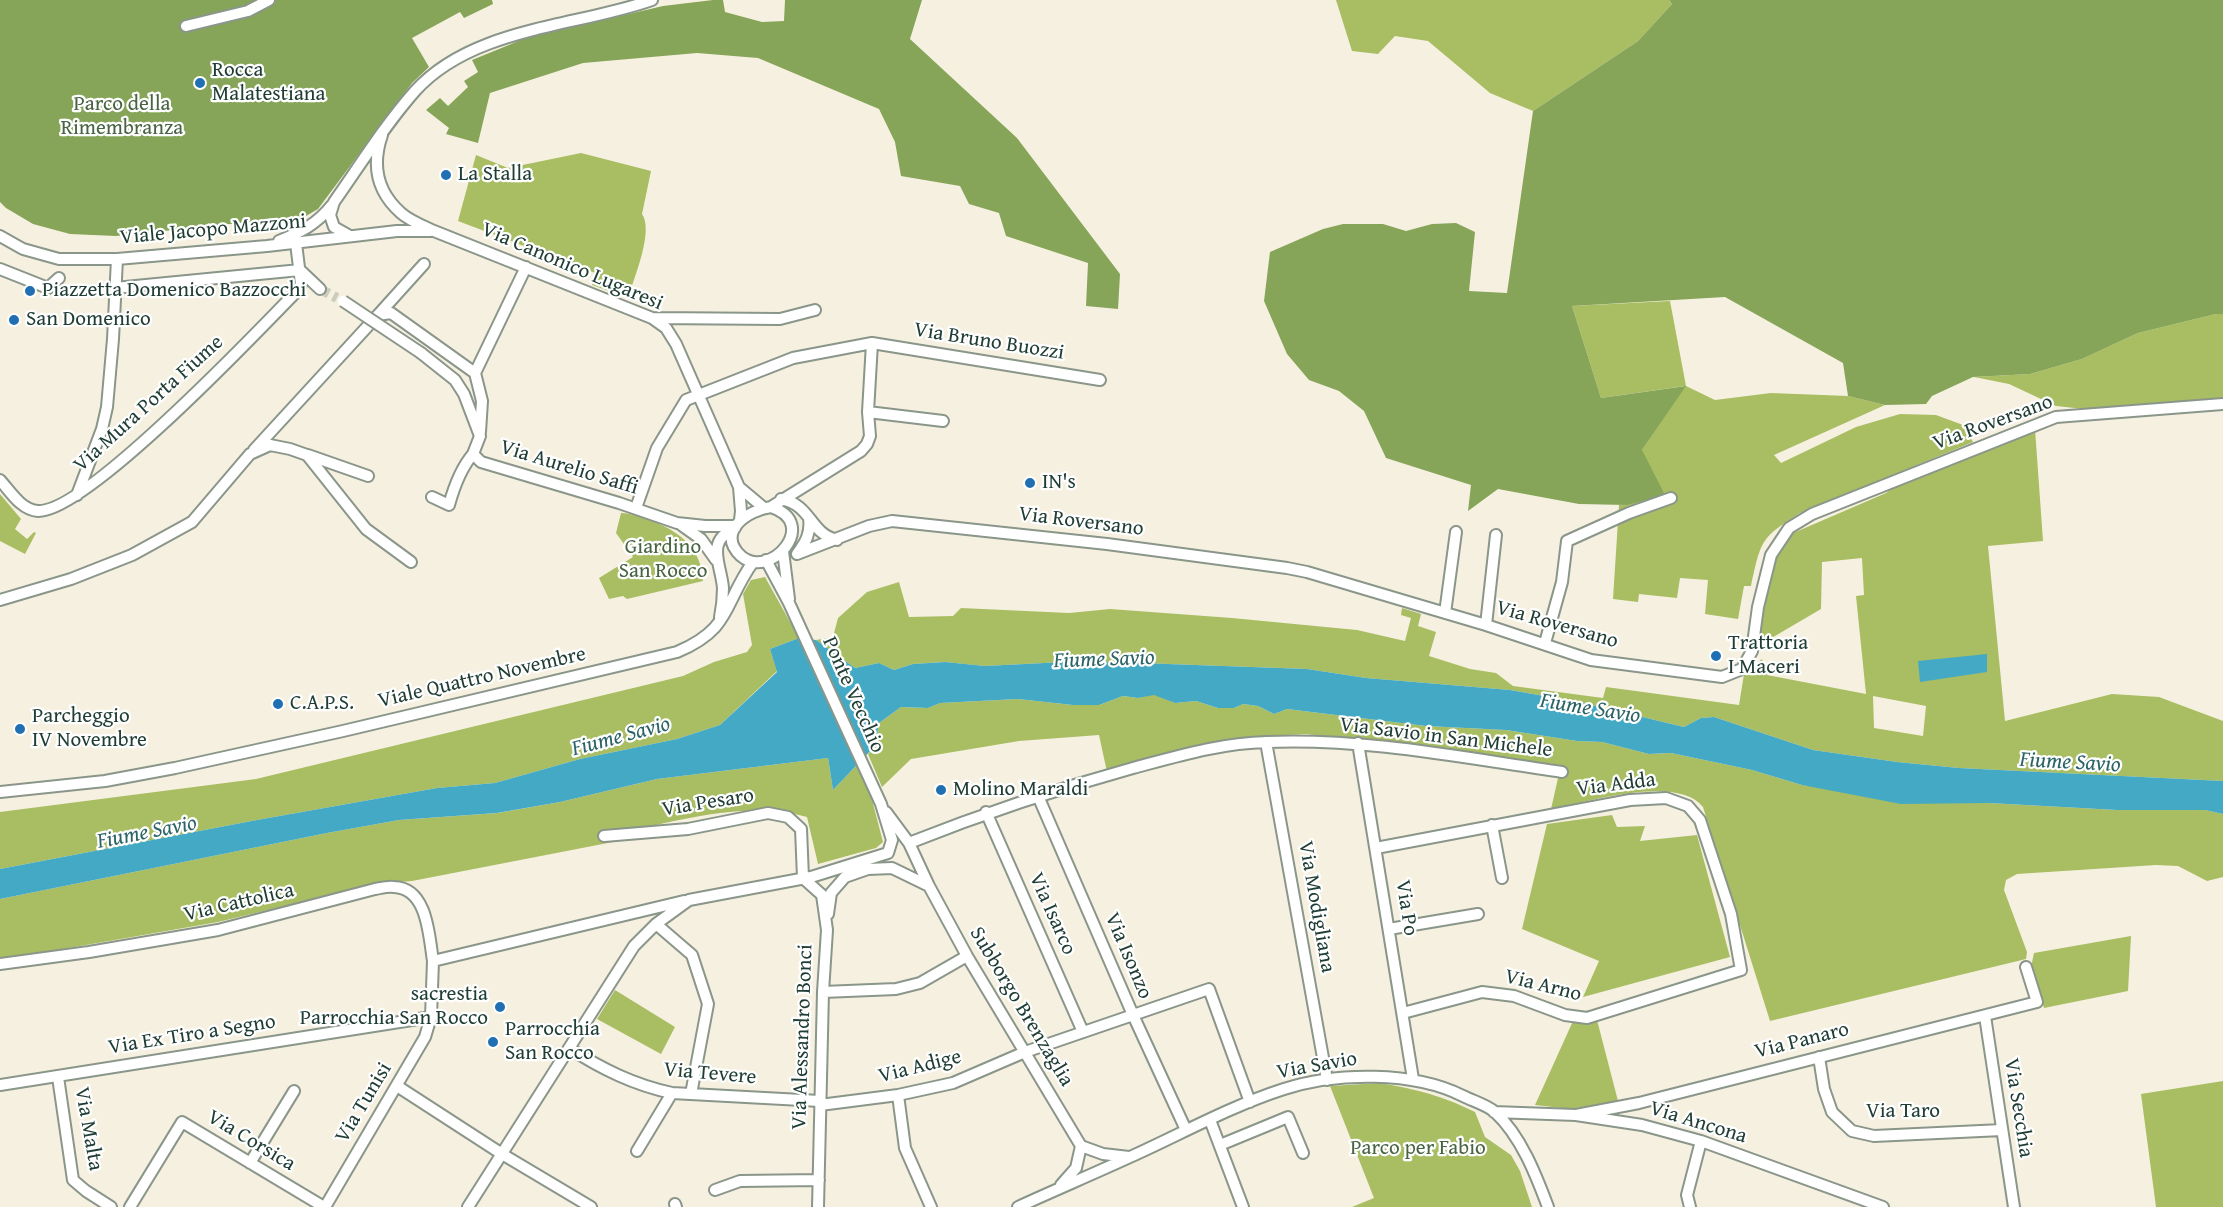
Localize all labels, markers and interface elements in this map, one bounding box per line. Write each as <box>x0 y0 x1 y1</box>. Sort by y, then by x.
place label: Rocca Malatestiana <box>212 58 326 108</box>
marker: Rocca Malatestiana <box>193 76 207 90</box>
park label: Parco della Rimembranza <box>61 92 183 142</box>
place label: La Stalla <box>458 162 532 188</box>
marker: La Stalla <box>439 168 453 182</box>
street label: Viale Jacopo Mazzoni <box>119 209 307 251</box>
street label: Via Canonico Lugaresi <box>477 217 667 317</box>
place label: Piazzetta Domenico Bazzocchi <box>42 278 306 304</box>
marker: Piazzetta Domenico Bazzocchi <box>23 284 37 298</box>
place label: San Domenico <box>26 307 151 333</box>
marker: San Domenico <box>7 313 21 327</box>
street label: Via Bruno Buozzi <box>912 318 1066 366</box>
street label: Via Mura Porta Fiume <box>69 330 229 478</box>
street label: Via Roversano <box>1930 390 2056 456</box>
street label: Via Aurelio Saffi <box>497 435 641 501</box>
place label: IN's <box>1042 470 1076 496</box>
marker: IN's <box>1023 476 1037 490</box>
street label: Via Roversano <box>1017 502 1145 542</box>
park label: Giardino San Rocco <box>619 535 707 585</box>
street label: Via Roversano <box>1493 596 1621 654</box>
place label: Trattoria I Maceri <box>1728 631 1808 681</box>
street label: Ponte Vecchio <box>816 633 890 757</box>
street label: Viale Quattro Novembre <box>376 642 588 714</box>
water label: Fiume Savio <box>1053 645 1155 675</box>
marker: Trattoria I Maceri <box>1709 649 1723 663</box>
water label: Fiume Savio <box>1538 688 1642 730</box>
place label: C.A.P.S. <box>290 691 354 717</box>
marker: C.A.P.S. <box>271 697 285 711</box>
place label: Parcheggio IV Novembre <box>32 704 147 754</box>
water label: Fiume Savio <box>569 711 673 763</box>
street label: Via Savio in San Michele <box>1338 712 1554 764</box>
marker: Parcheggio IV Novembre <box>13 722 27 736</box>
water label: Fiume Savio <box>2019 747 2121 779</box>
street label: Via Adda <box>1575 768 1657 802</box>
place label: Molino Maraldi <box>953 777 1088 803</box>
street label: Via Pesaro <box>660 783 756 823</box>
marker: Molino Maraldi <box>934 783 948 797</box>
water label: Fiume Savio <box>95 810 199 856</box>
street label: Via Modigliana <box>1292 839 1340 975</box>
street label: Via Isarco <box>1023 869 1081 959</box>
street label: Via Cattolica <box>182 878 296 928</box>
street label: Via Po <box>1389 878 1423 938</box>
street label: Via Isonzo <box>1099 909 1157 1003</box>
street label: Subborgo Brenzaglia <box>963 923 1079 1091</box>
street label: Via Alessandro Bonci <box>787 944 819 1130</box>
street label: Via Arno <box>1502 964 1584 1008</box>
place label: sacrestia Parrocchia San Rocco <box>300 982 488 1032</box>
marker: sacrestia Parrocchia San Rocco <box>493 1000 507 1014</box>
street label: Via Ex Tiro a Segno <box>107 1009 277 1061</box>
place label: Parrocchia San Rocco <box>505 1017 600 1067</box>
street label: Via Panaro <box>1752 1017 1852 1065</box>
marker: Parrocchia San Rocco <box>486 1035 500 1049</box>
street label: Via Adige <box>876 1045 964 1089</box>
street label: Via Savio <box>1275 1047 1359 1085</box>
street label: Via Tevere <box>663 1057 757 1091</box>
street label: Via Secchia <box>1998 1057 2038 1159</box>
street label: Via Tunisi <box>330 1058 398 1148</box>
street label: Via Malta <box>68 1085 108 1173</box>
street label: Via Ancona <box>1646 1096 1750 1150</box>
street label: Via Taro <box>1866 1099 1940 1125</box>
street label: Via Corsica <box>202 1105 300 1177</box>
park label: Parco per Fabio <box>1350 1136 1486 1162</box>

